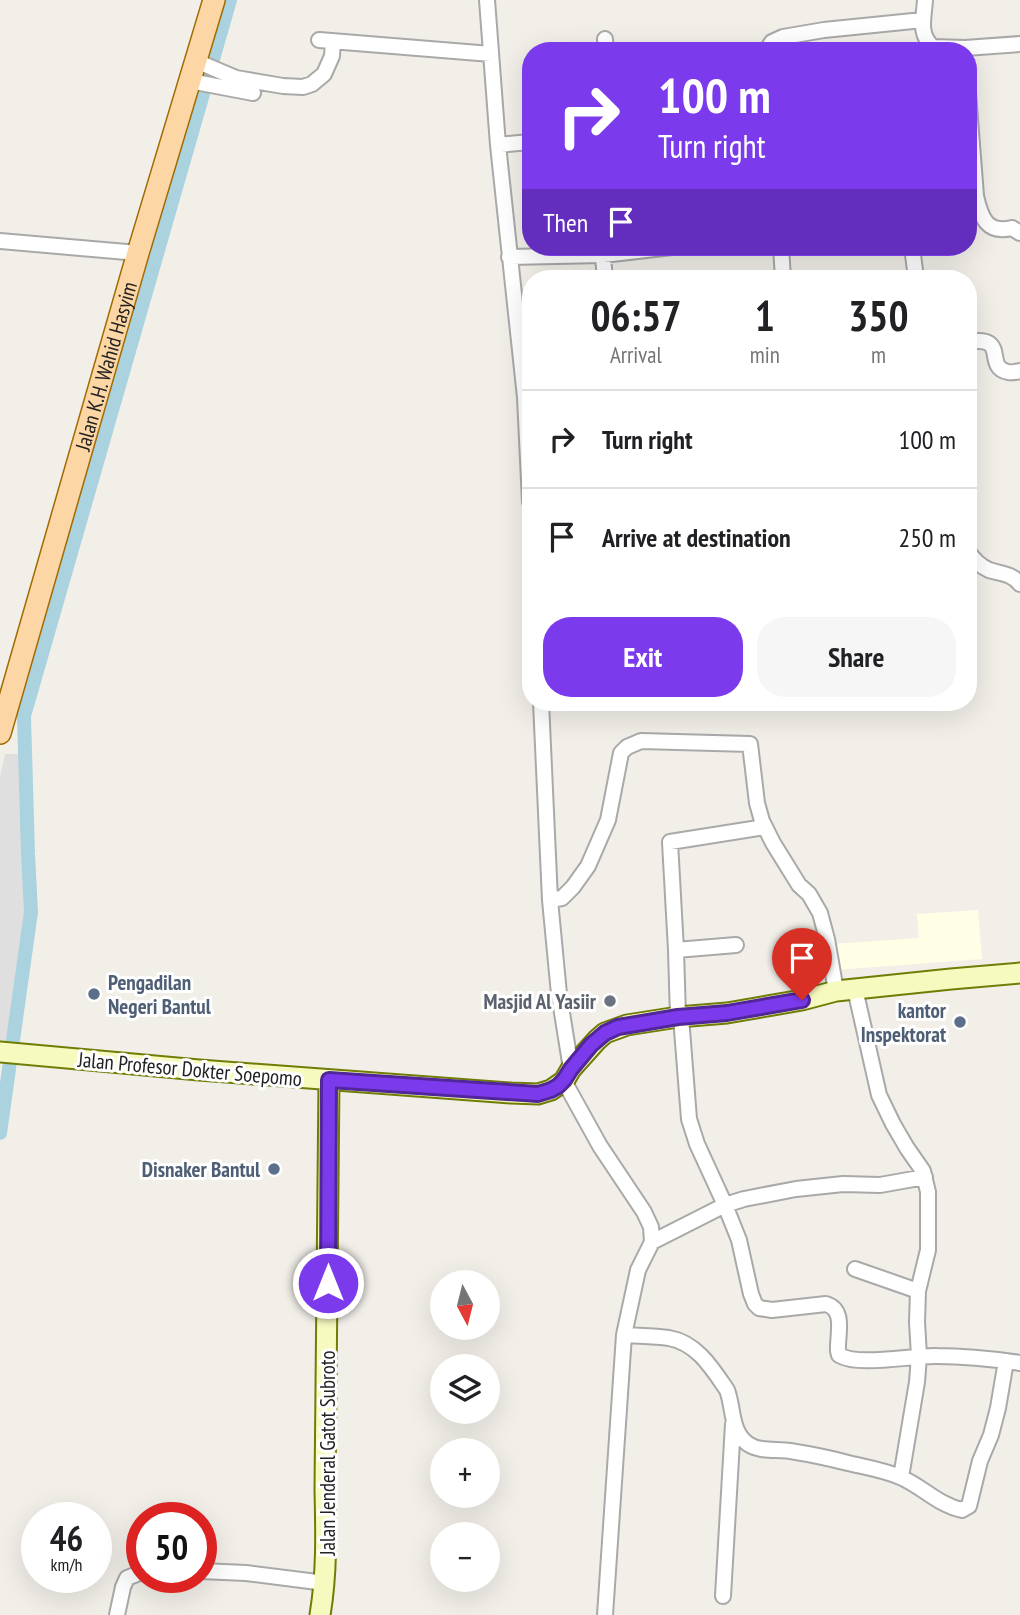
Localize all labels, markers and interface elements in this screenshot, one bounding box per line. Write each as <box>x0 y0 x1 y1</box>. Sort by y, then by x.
text: 100 m <box>658 63 771 127</box>
icon: right <box>543 70 634 161</box>
text: Turn right <box>658 125 766 167</box>
icon: arrive <box>602 203 640 241</box>
text: Then <box>543 206 588 239</box>
street label: Jalan K.H. Wahid Hasyim <box>68 278 143 454</box>
text: 06:57 <box>590 288 681 343</box>
text: 1 <box>755 288 775 343</box>
text: 350 <box>848 288 909 343</box>
text: Arrival <box>610 340 662 369</box>
text: min <box>750 340 780 369</box>
text: m <box>871 340 886 369</box>
icon: right <box>543 420 581 458</box>
text: Turn right <box>602 423 693 456</box>
text: 100 m <box>898 423 956 456</box>
icon: arrive <box>543 518 581 556</box>
text: Arrive at destination <box>602 521 791 554</box>
text: 250 m <box>898 521 956 554</box>
button: Exit <box>543 617 743 697</box>
button: Share <box>757 617 956 697</box>
pin <box>772 928 832 1000</box>
icon: arrive <box>783 939 821 977</box>
place label: Pengadilan Negeri Bantul <box>108 969 212 1020</box>
marker: Pengadilan Negeri Bantul <box>86 986 102 1002</box>
place label: Masjid Al Yasiir <box>483 988 597 1015</box>
marker: Masjid Al Yasiir <box>602 993 618 1009</box>
place label: kantor Inspektorat <box>861 997 947 1048</box>
marker: kantor Inspektorat <box>952 1014 968 1030</box>
street label: Jalan Profesor Dokter Soepomo <box>76 1046 303 1092</box>
place label: Disnaker Bantul <box>142 1156 261 1183</box>
marker: Disnaker Bantul <box>266 1161 282 1177</box>
position arrow <box>291 1246 365 1320</box>
north arrow <box>430 1270 500 1340</box>
map controls <box>430 1270 500 1592</box>
street label: Jalan Jenderal Gatot Subroto <box>314 1350 341 1557</box>
button: layers <box>430 1354 500 1424</box>
button: + <box>430 1438 500 1508</box>
speed limit sign: 50 <box>126 1502 217 1593</box>
text: 46 <box>50 1515 83 1561</box>
button: − <box>430 1522 500 1592</box>
text: km/h <box>51 1553 82 1576</box>

